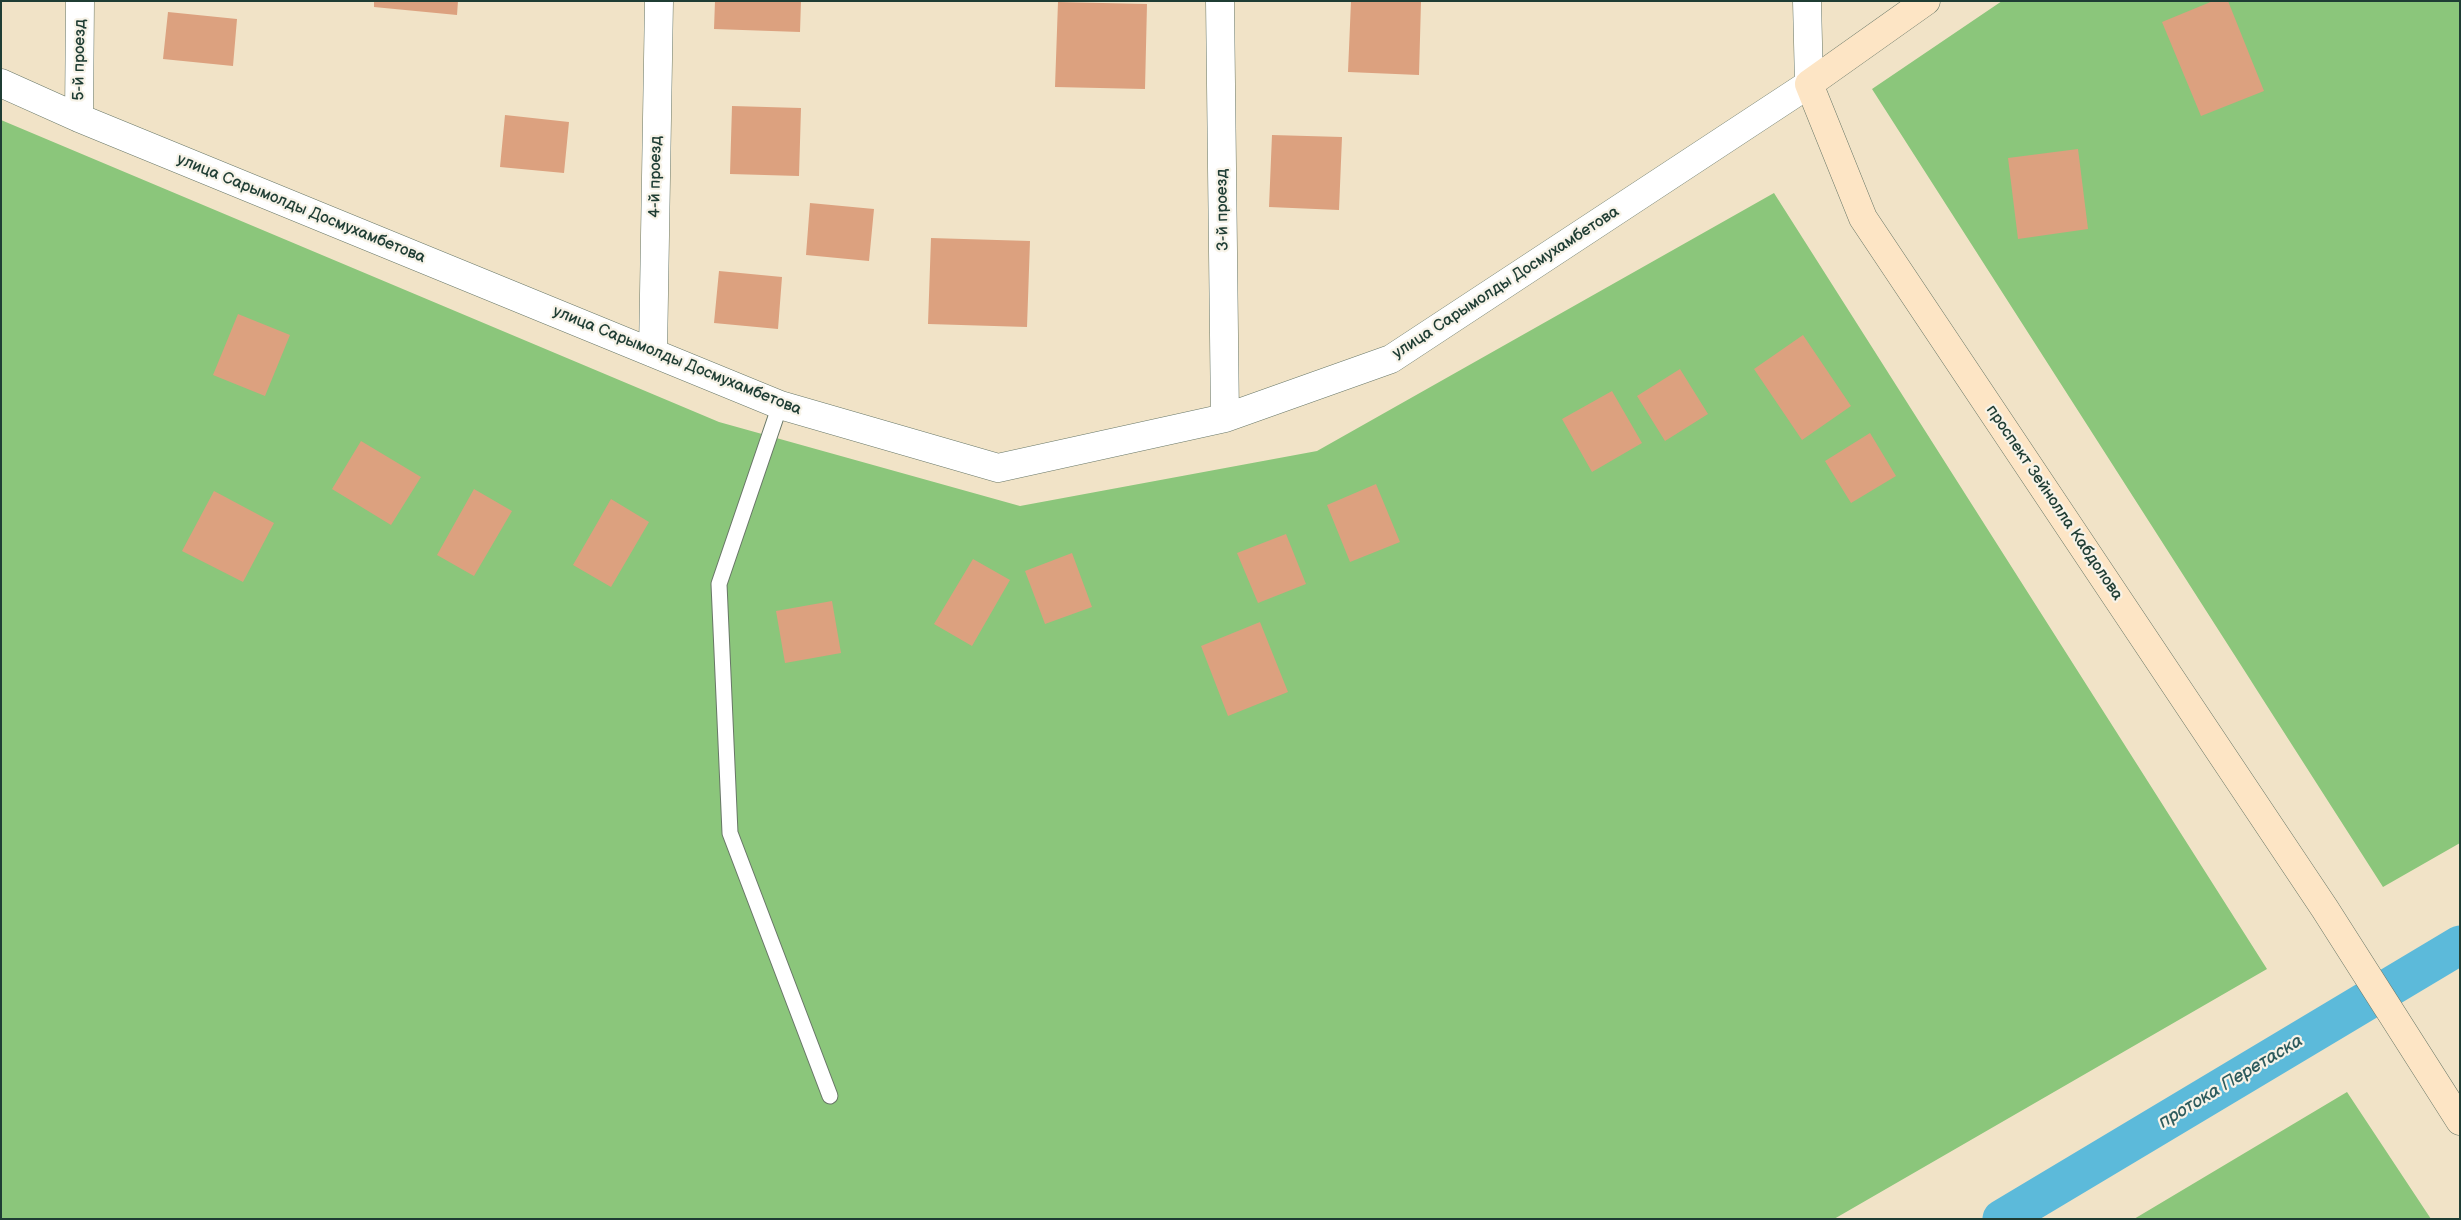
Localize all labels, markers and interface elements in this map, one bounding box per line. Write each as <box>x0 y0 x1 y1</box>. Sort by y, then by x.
street label: 5-й проезд <box>70 19 90 101</box>
street label: 4-й проезд <box>646 136 666 218</box>
street label: улица Сарымолды Досмухамбетова <box>174 150 428 268</box>
street label: 3-й проезд <box>1213 169 1233 251</box>
street label: улица Сарымолды Досмухамбетова <box>1389 202 1623 364</box>
street label: улица Сарымолды Досмухамбетова <box>550 302 804 420</box>
street label: проспект Зейнолла Кабдолова <box>1981 402 2127 604</box>
water label: протока Перетаска <box>2155 1030 2307 1134</box>

